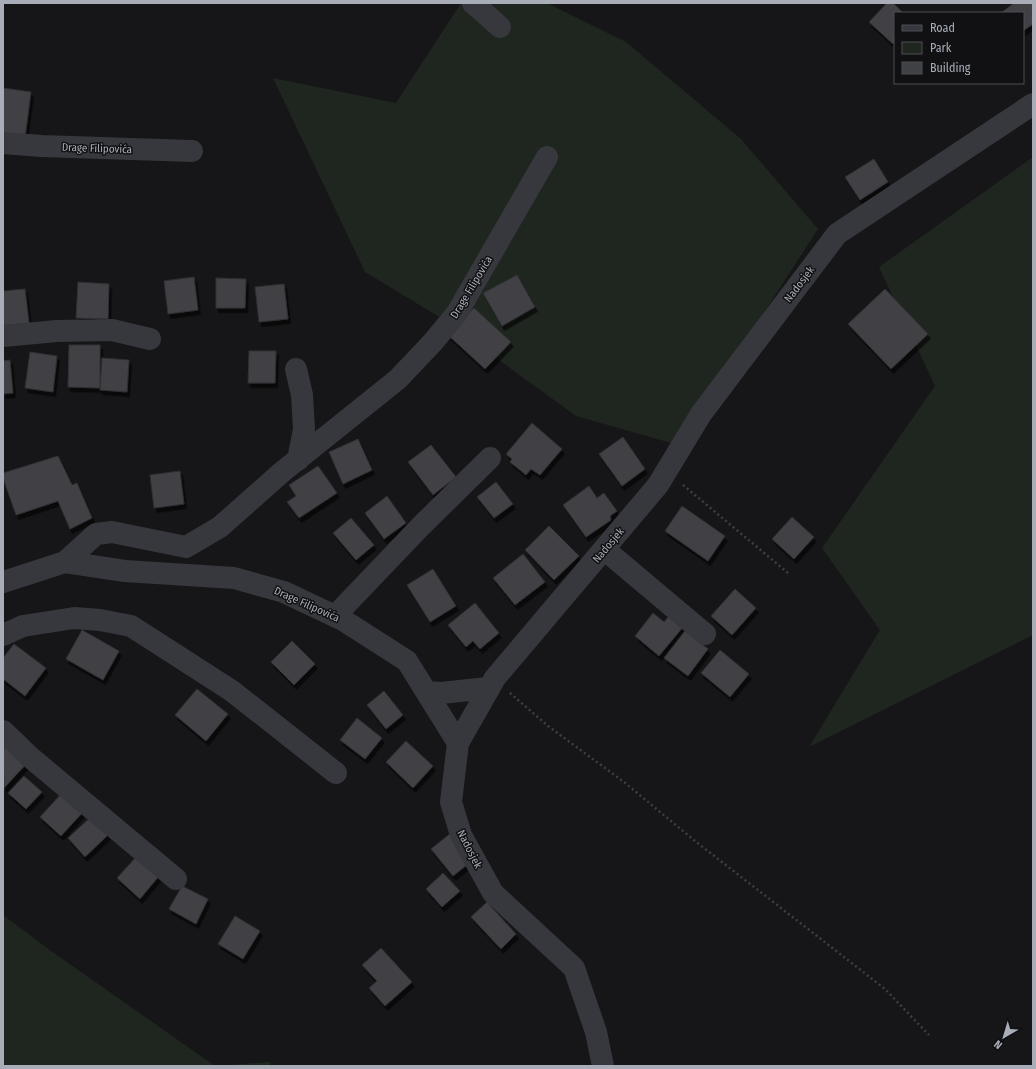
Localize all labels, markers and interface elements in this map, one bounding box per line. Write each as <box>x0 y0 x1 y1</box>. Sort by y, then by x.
legend <box>894 12 1024 84</box>
text: Road <box>930 21 955 35</box>
text: Park <box>930 41 952 55</box>
text: Building <box>930 61 971 75</box>
street label: Drage Filipovića <box>62 141 132 156</box>
street label: Drage Filipovića <box>448 254 495 321</box>
street label: Nadosjek <box>782 263 818 305</box>
street label: Nadosjek <box>590 524 627 566</box>
street label: Drage Filipovića <box>272 584 342 625</box>
street label: Nadosjek <box>454 828 485 872</box>
north arrow <box>984 1017 1024 1057</box>
text: N <box>992 1037 1005 1052</box>

